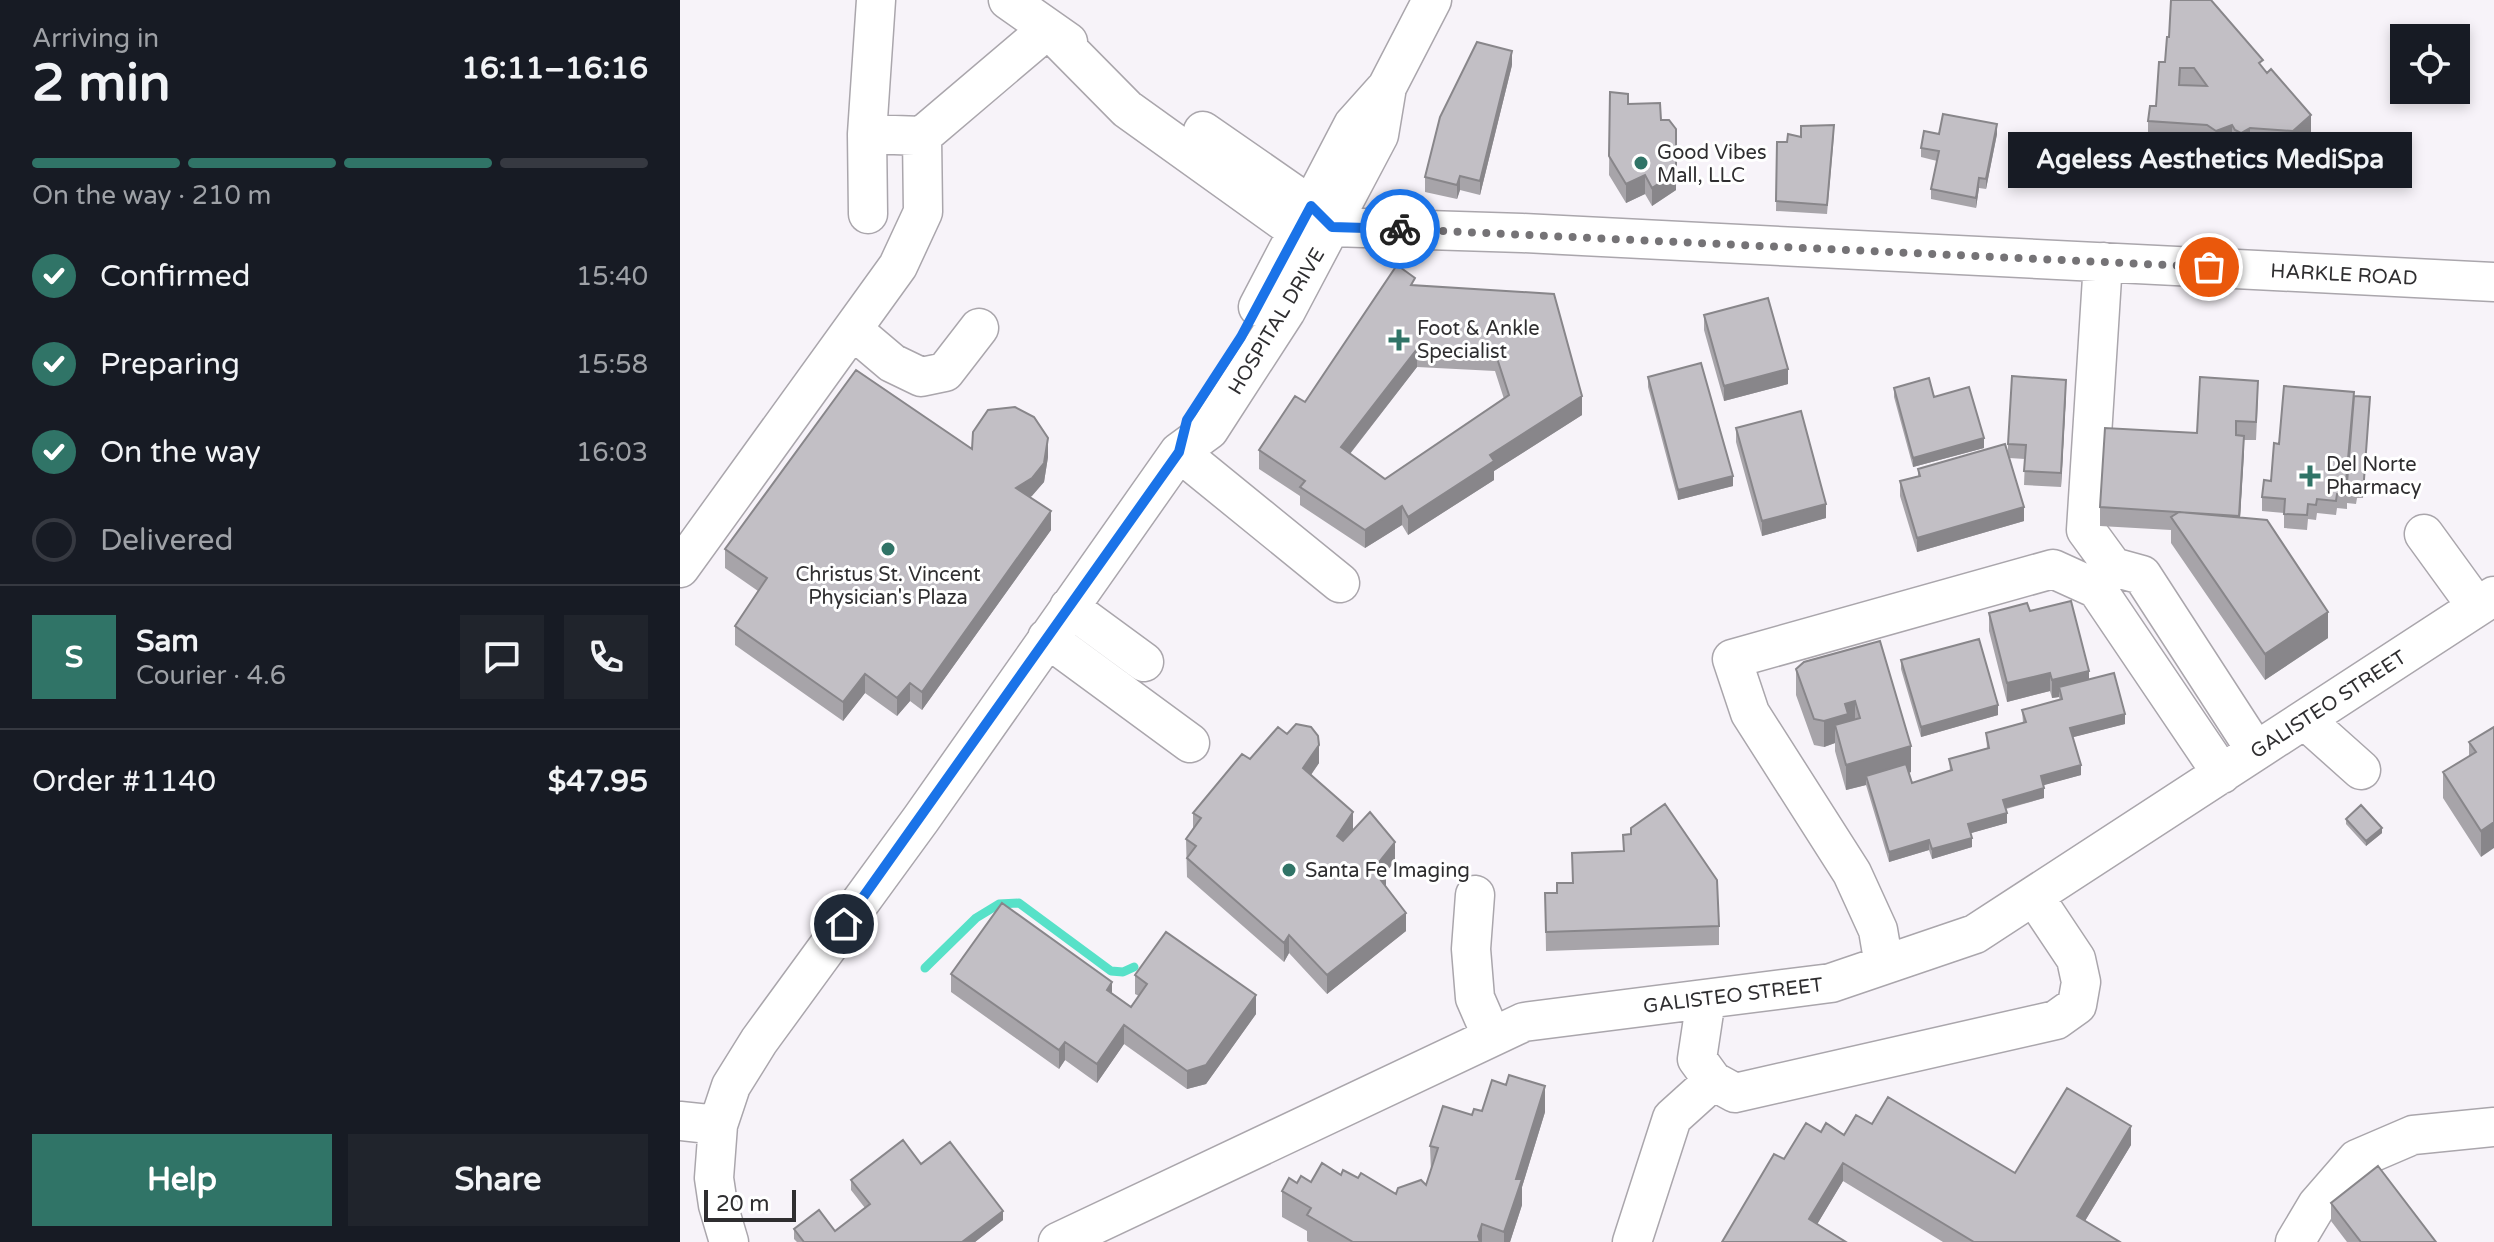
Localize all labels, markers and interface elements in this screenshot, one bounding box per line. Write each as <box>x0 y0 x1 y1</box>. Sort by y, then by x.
text: Arriving in <box>32 23 159 54</box>
map controls <box>2390 24 2470 104</box>
button: locate <box>2390 24 2470 104</box>
text: 16:11–16:16 <box>461 50 648 87</box>
text: 2 min <box>32 52 171 115</box>
callout: Ageless Aesthetics MediSpa <box>2007 131 2411 187</box>
place label: Good Vibes Mall, LLC <box>1657 141 1766 188</box>
text: Ageless Aesthetics MediSpa <box>2036 144 2384 175</box>
marker: Good Vibes Mall, LLC <box>1632 154 1650 172</box>
text: On the way · 210 m <box>32 180 271 211</box>
courier <box>1360 189 1440 269</box>
icon: bike <box>1378 207 1422 251</box>
pin <box>2175 233 2243 301</box>
street label: HOSPITAL DRIVE <box>1224 244 1330 399</box>
icon: bag <box>2187 245 2231 289</box>
icon: check <box>32 254 76 298</box>
text: Confirmed <box>100 258 251 295</box>
street label: HARKLE ROAD <box>2270 259 2418 291</box>
text: 15:40 <box>576 261 648 292</box>
place label: Foot & Ankle Specialist <box>1417 317 1539 364</box>
marker: Foot & Ankle Specialist <box>1388 329 1410 351</box>
icon: check <box>32 342 76 386</box>
text: Preparing <box>100 346 240 383</box>
text: 15:58 <box>576 349 648 380</box>
icon: check <box>32 430 76 474</box>
text: On the way <box>100 434 261 471</box>
text: 16:03 <box>576 437 648 468</box>
place label: Del Norte Pharmacy <box>2326 453 2422 500</box>
marker: Del Norte Pharmacy <box>2301 467 2319 485</box>
text: Delivered <box>100 522 234 559</box>
marker: Christus St. Vincent Physician's Plaza <box>879 540 897 558</box>
place label: Christus St. Vincent Physician's Plaza <box>795 563 981 610</box>
button: chat <box>460 615 544 699</box>
button: phone <box>564 615 648 699</box>
text: Sam <box>136 623 199 660</box>
text: S <box>65 639 83 676</box>
street label: GALISTEO STREET <box>2246 646 2411 764</box>
text: Courier · 4.6 <box>136 660 286 691</box>
text: Order #1140 <box>32 763 216 800</box>
text: $47.95 <box>548 763 648 800</box>
place label: Santa Fe Imaging <box>1305 859 1470 883</box>
marker: Santa Fe Imaging <box>1280 861 1298 879</box>
pin <box>810 890 878 958</box>
icon: home <box>822 902 866 946</box>
street label: GALISTEO STREET <box>1642 973 1824 1019</box>
button: Help <box>32 1134 332 1226</box>
button: Share <box>348 1134 648 1226</box>
scale bar <box>704 1186 796 1222</box>
text: 20 m <box>716 1191 770 1217</box>

